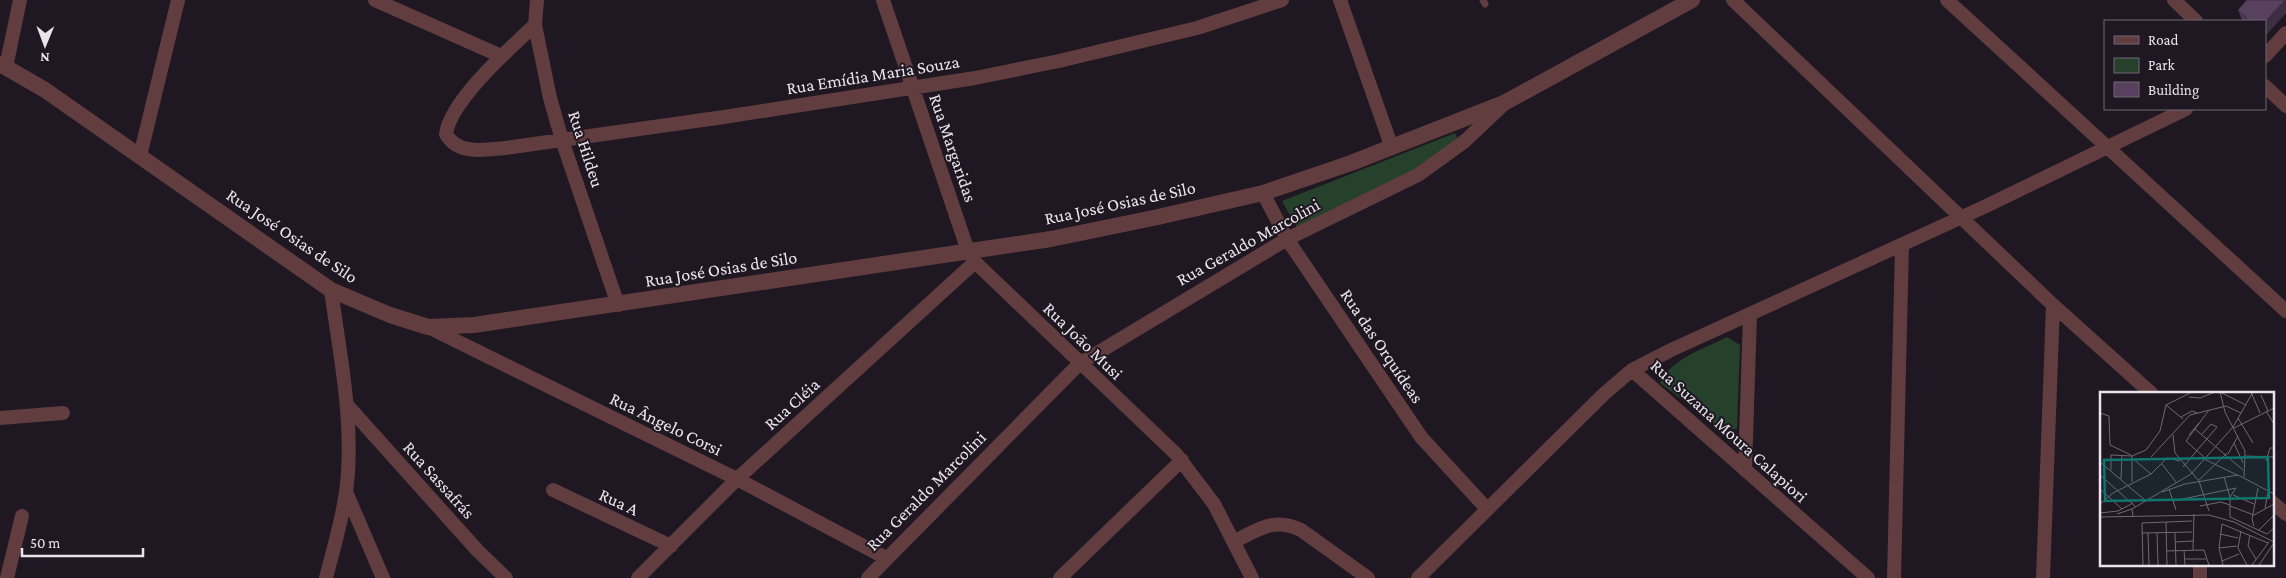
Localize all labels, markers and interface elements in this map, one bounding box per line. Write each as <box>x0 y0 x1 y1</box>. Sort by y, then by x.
north arrow <box>20 20 70 70</box>
legend <box>2104 20 2266 110</box>
text: Road <box>2148 32 2179 48</box>
text: N <box>39 50 50 66</box>
street label: Rua Emídia Maria Souza <box>785 51 961 99</box>
text: Park <box>2148 57 2175 73</box>
text: Building <box>2148 82 2199 99</box>
street label: Rua Margaridas <box>925 91 981 205</box>
street label: Rua Hildeu <box>564 108 608 190</box>
street label: Rua José Osias de Silo <box>1043 177 1197 229</box>
street label: Rua José Osias de Silo <box>223 185 361 287</box>
street label: Rua Geraldo Marcolini <box>1173 194 1323 290</box>
street label: Rua José Osias de Silo <box>643 247 799 291</box>
street label: Rua das Orquídeas <box>1336 285 1428 407</box>
street label: Rua João Musi <box>1039 298 1127 384</box>
street label: Rua Suzana Moura Calapiori <box>1647 355 1812 507</box>
street label: Rua Cléia <box>760 374 824 434</box>
street label: Rua Ângelo Corsi <box>607 388 725 460</box>
inset map <box>2100 392 2274 566</box>
street label: Rua Geraldo Marcolini <box>862 427 990 555</box>
street label: Rua Sassafrás <box>399 437 479 523</box>
street label: Rua A <box>596 484 643 520</box>
scale bar <box>22 526 144 558</box>
text: 50 m <box>30 535 60 551</box>

